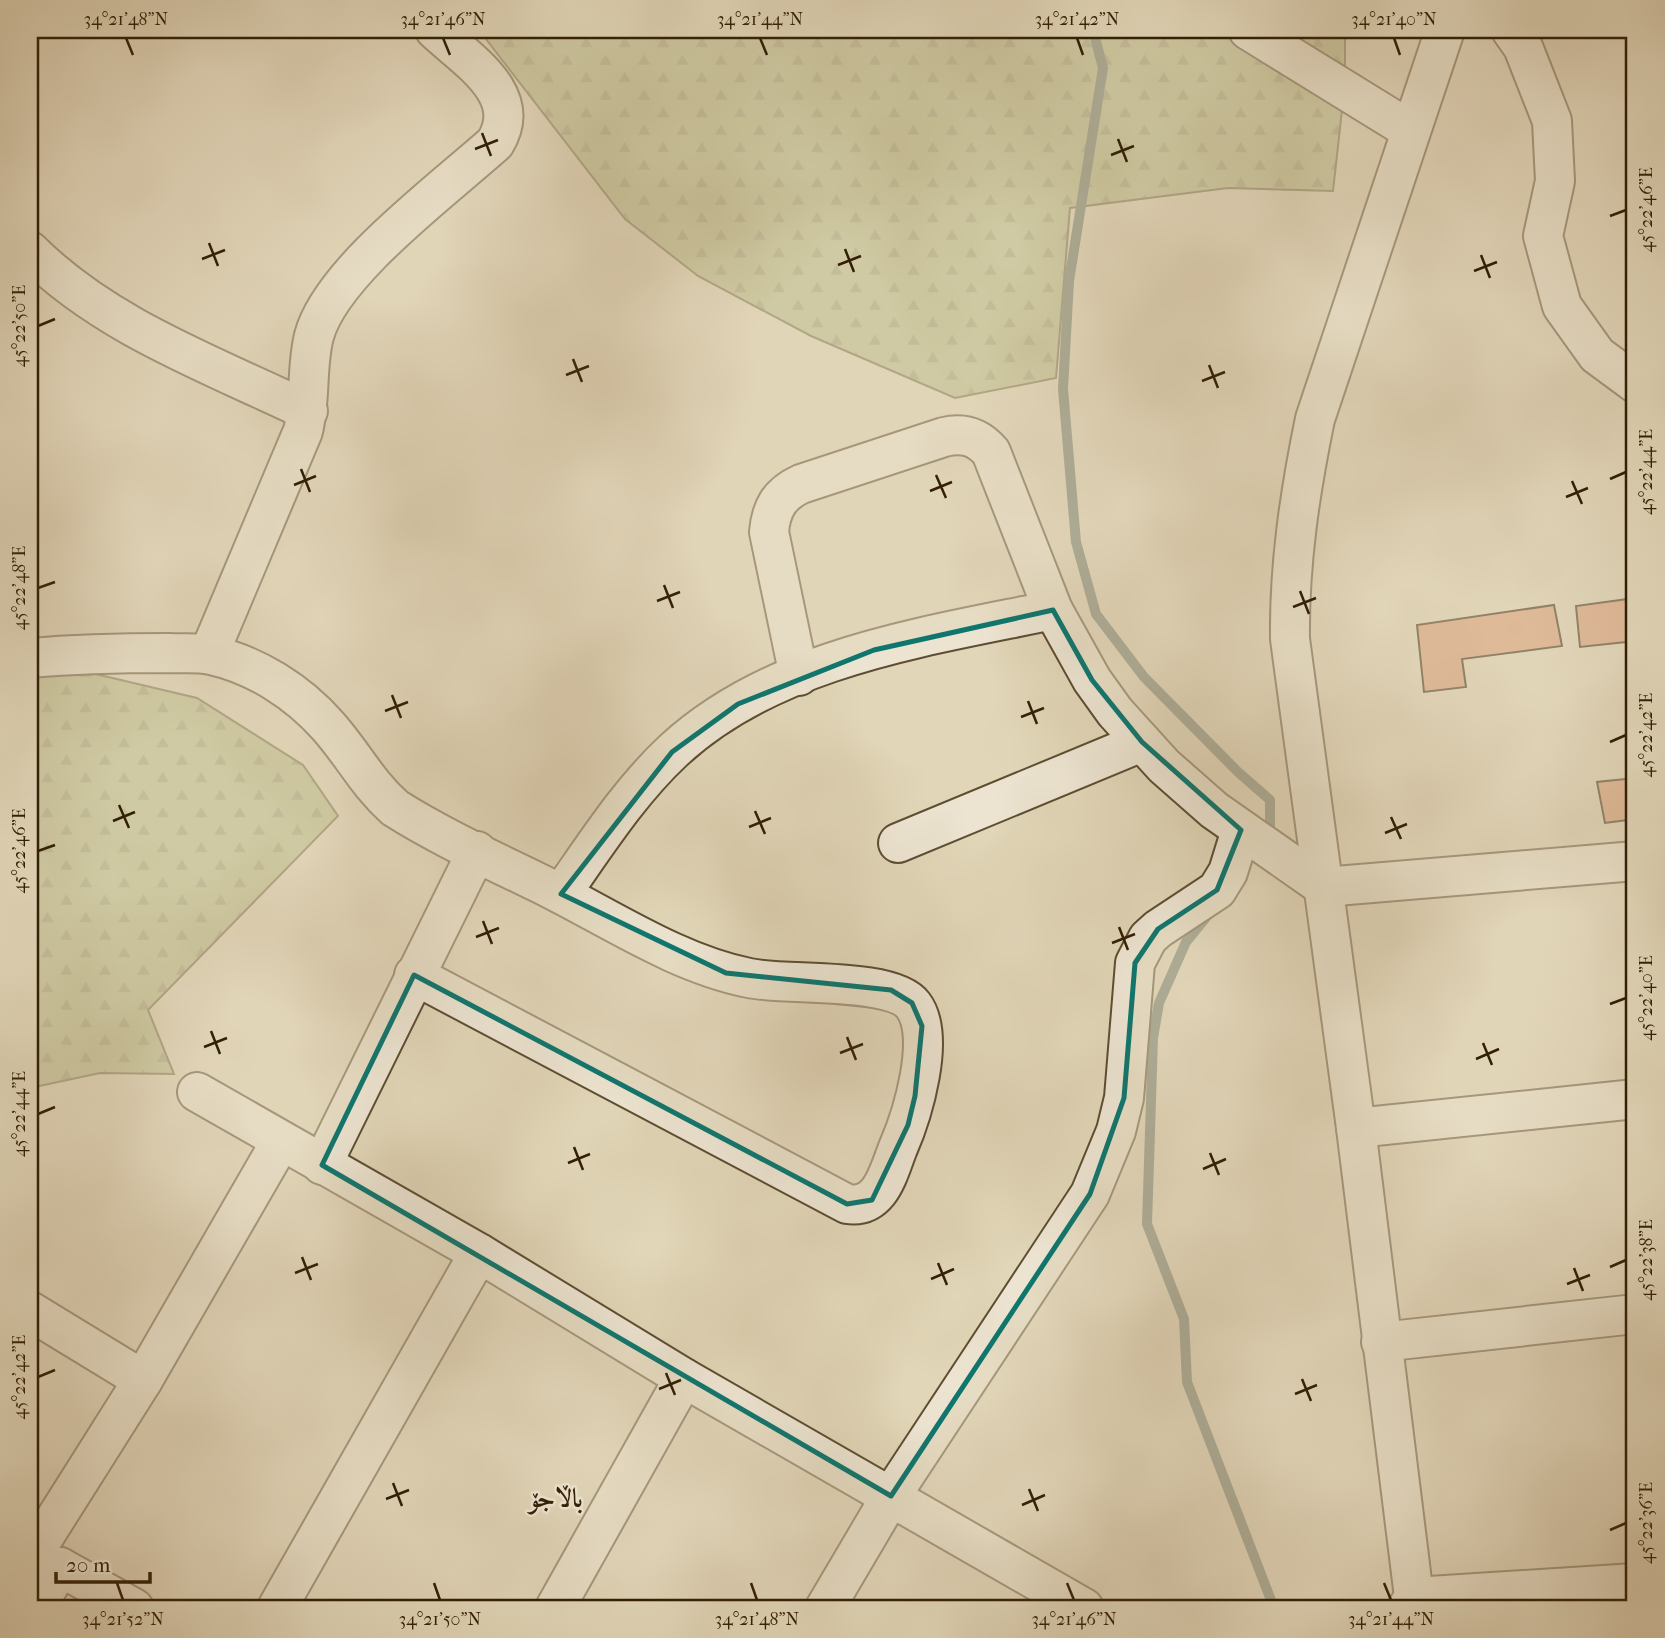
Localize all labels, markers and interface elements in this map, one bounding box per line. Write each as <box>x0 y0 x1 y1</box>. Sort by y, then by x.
text: 34°21'48"N <box>84 9 169 30</box>
text: 34°21'46"N <box>400 9 486 30</box>
text: 34°21'44"N <box>717 9 803 30</box>
text: 34°21'42"N <box>1035 9 1120 30</box>
text: 34°21'40"N <box>1351 9 1437 30</box>
text: 45°22'46"E <box>1636 167 1657 253</box>
text: 45°22'50"E <box>9 285 30 367</box>
text: 45°22'44"E <box>1636 429 1657 515</box>
text: 45°22'48"E <box>9 546 30 630</box>
text: 45°22'42"E <box>1636 693 1657 777</box>
text: 45°22'46"E <box>9 808 30 894</box>
text: 45°22'40"E <box>1636 955 1657 1041</box>
text: 45°22'44"E <box>9 1071 30 1157</box>
text: 45°22'38"E <box>1636 1219 1657 1301</box>
text: 45°22'42"E <box>9 1335 30 1419</box>
text: 45°22'36"E <box>1636 1482 1657 1564</box>
district label: باڵاجۆ <box>526 1483 583 1515</box>
scale bar <box>56 1540 150 1584</box>
text: 20 m <box>66 1553 111 1577</box>
text: 34°21'52"N <box>82 1609 164 1630</box>
text: 34°21'50"N <box>399 1609 482 1630</box>
text: 34°21'48"N <box>715 1609 800 1630</box>
text: 34°21'46"N <box>1031 1609 1117 1630</box>
text: 34°21'44"N <box>1348 1609 1434 1630</box>

